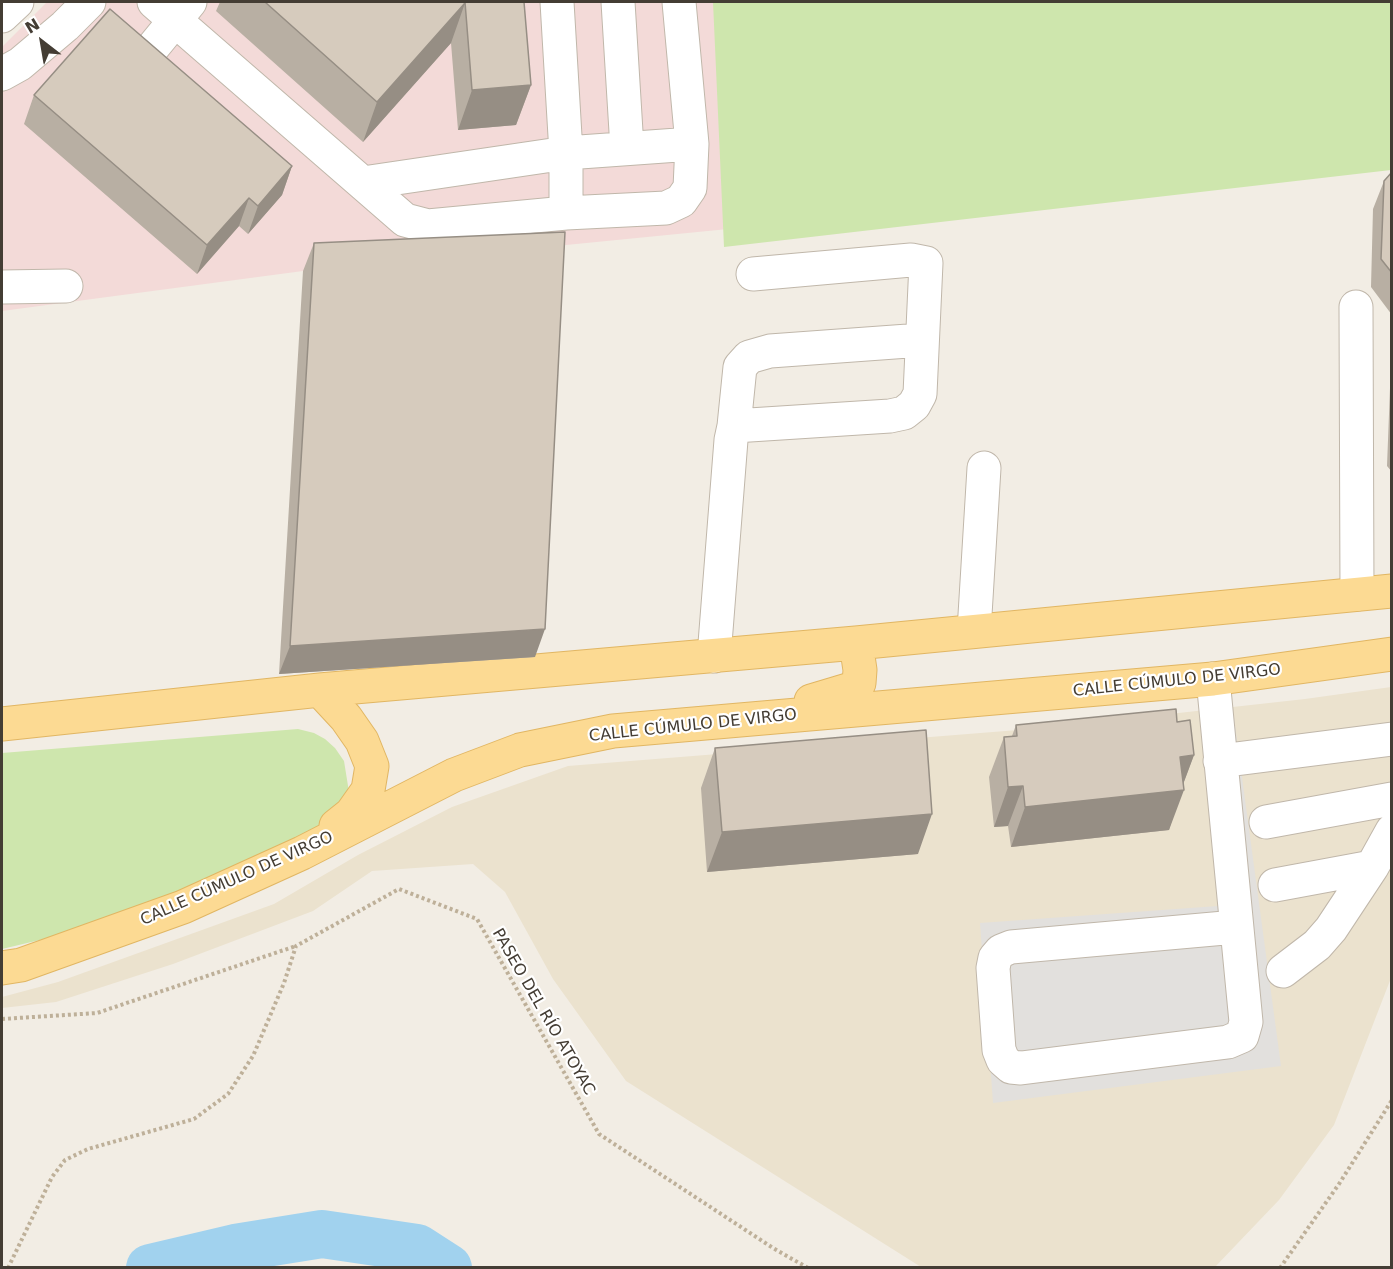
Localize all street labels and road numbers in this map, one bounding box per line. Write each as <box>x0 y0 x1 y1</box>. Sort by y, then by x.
street label: CALLE CÚMULO DE VIRGO <box>1072 661 1282 701</box>
street label: CALLE CÚMULO DE VIRGO <box>588 706 798 746</box>
street label: CALLE CÚMULO DE VIRGO <box>138 828 336 930</box>
street label: PASEO DEL RÍO ATOYAC <box>487 925 599 1099</box>

